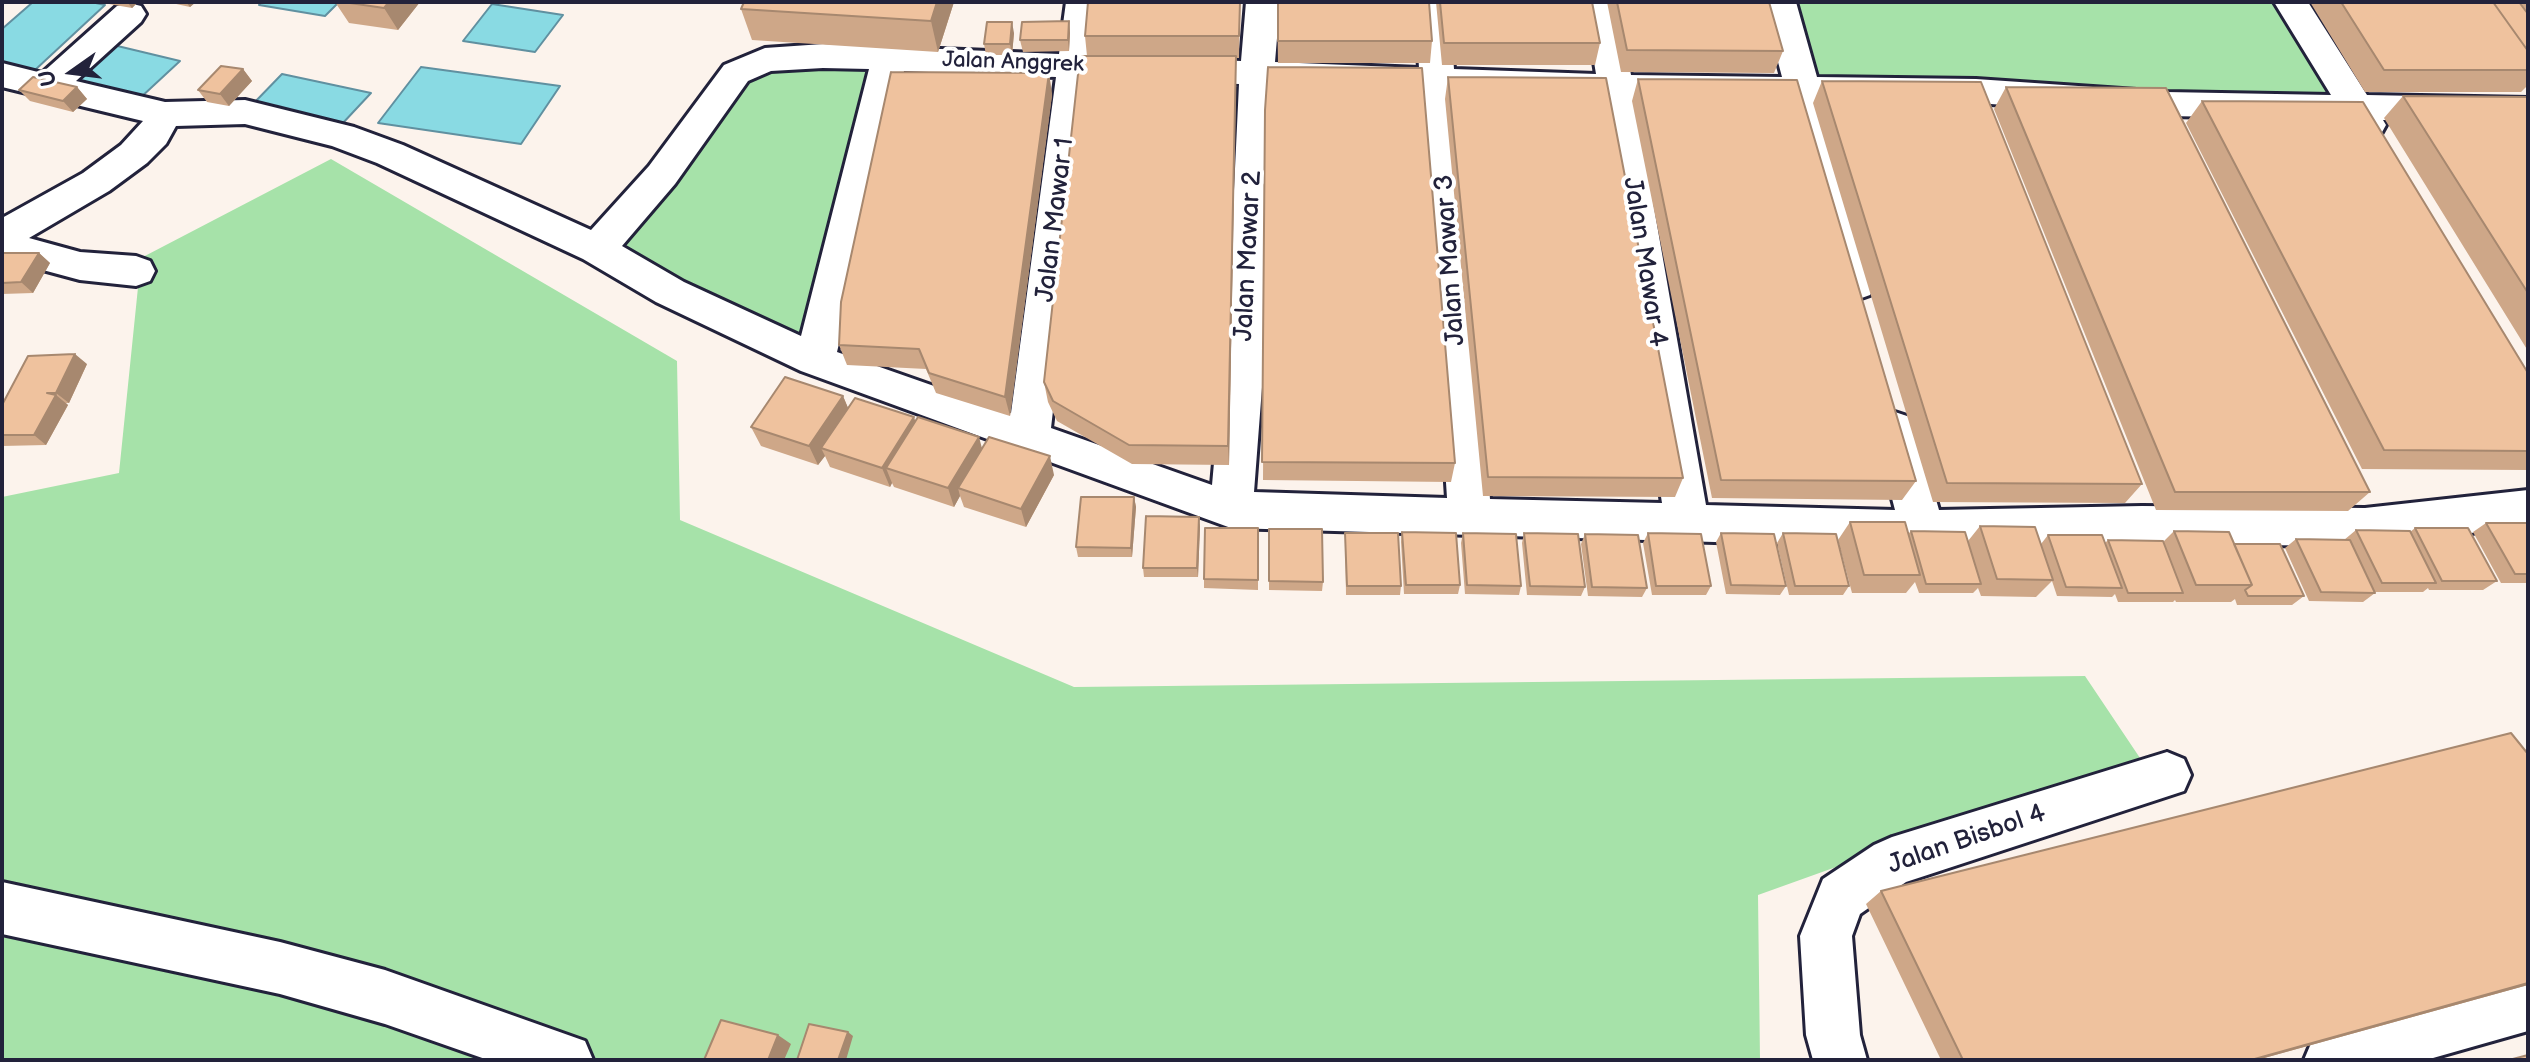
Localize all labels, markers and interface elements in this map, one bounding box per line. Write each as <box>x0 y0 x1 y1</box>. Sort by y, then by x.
north arrow <box>32 32 112 112</box>
street label: Jalan Anggrek <box>942 47 1084 79</box>
text: U <box>33 67 63 89</box>
street label: Jalan Mawar 1 <box>1030 136 1082 304</box>
street label: Jalan Mawar 2 <box>1229 170 1269 342</box>
street label: Jalan Mawar 3 <box>1429 173 1473 347</box>
street label: Jalan Mawar 4 <box>1615 175 1673 349</box>
street label: Jalan Bisbol 4 <box>1884 798 2050 882</box>

